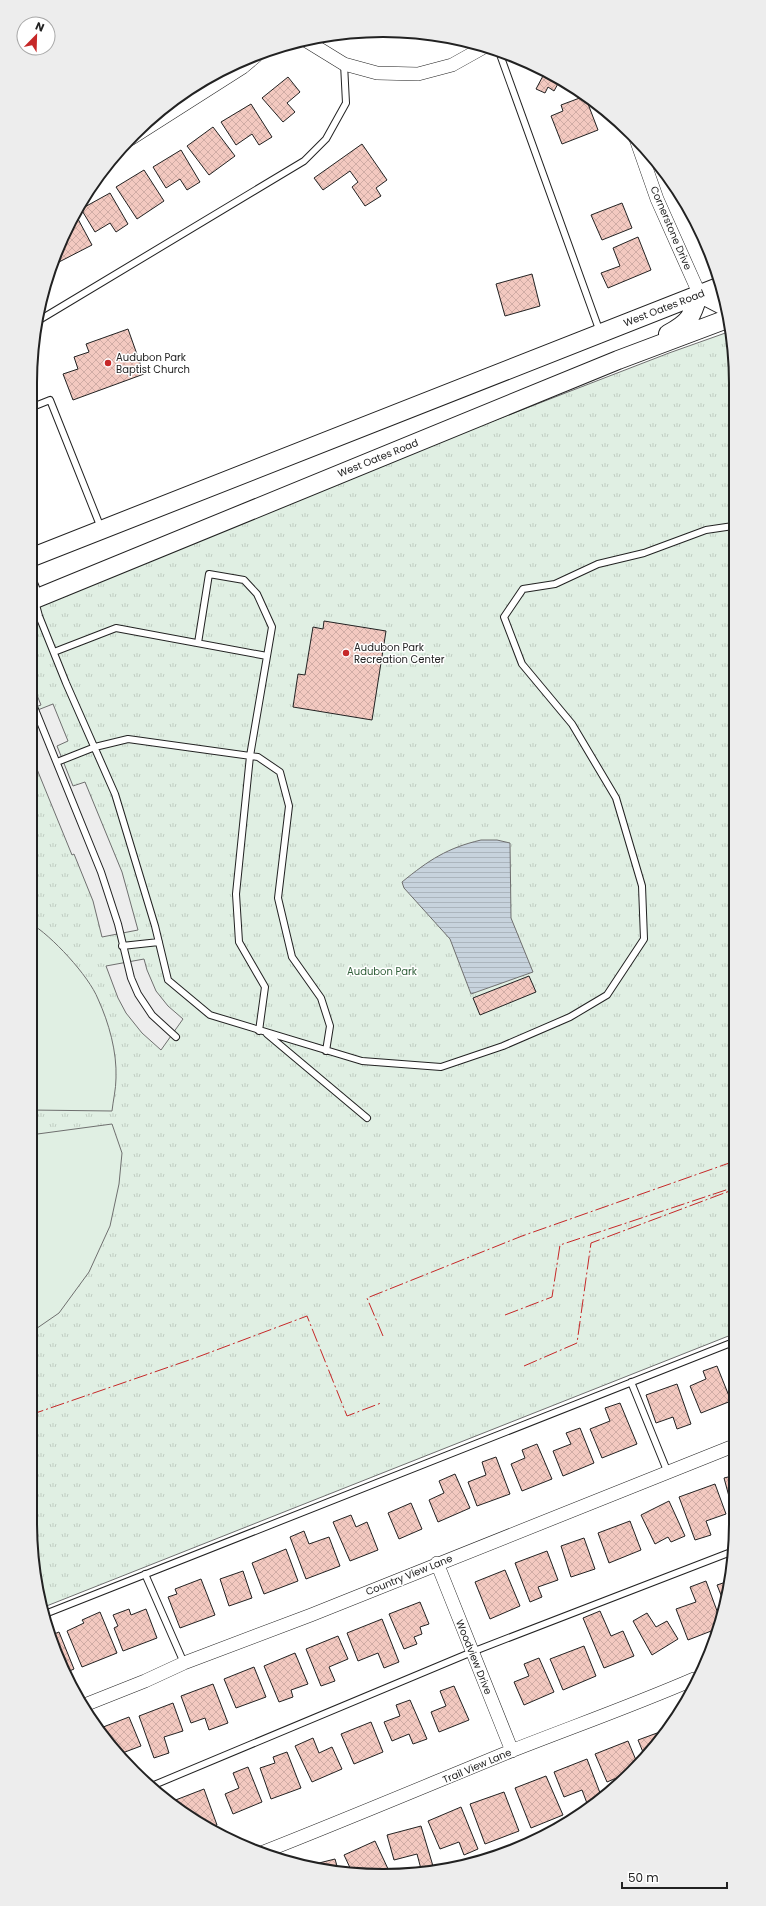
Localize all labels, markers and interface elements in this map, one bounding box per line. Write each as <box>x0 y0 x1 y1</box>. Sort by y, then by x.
north arrow <box>16 16 56 56</box>
text: N <box>33 18 47 36</box>
street label: Cornerstone Drive <box>647 184 695 272</box>
street label: West Oates Road <box>621 286 707 330</box>
place label: Audubon Park Baptist Church <box>116 350 190 377</box>
marker: Audubon Park Baptist Church <box>103 358 113 368</box>
street label: West Oates Road <box>335 435 421 481</box>
place label: Audubon Park Recreation Center <box>354 640 445 667</box>
marker: Audubon Park Recreation Center <box>341 648 351 658</box>
park label: Audubon Park <box>347 964 418 979</box>
street label: Country View Lane <box>363 1551 455 1599</box>
street label: Woodview Drive <box>452 1617 496 1697</box>
street label: Trail View Lane <box>440 1745 514 1787</box>
scale bar <box>622 1864 727 1890</box>
text: 50 m <box>628 1869 659 1886</box>

